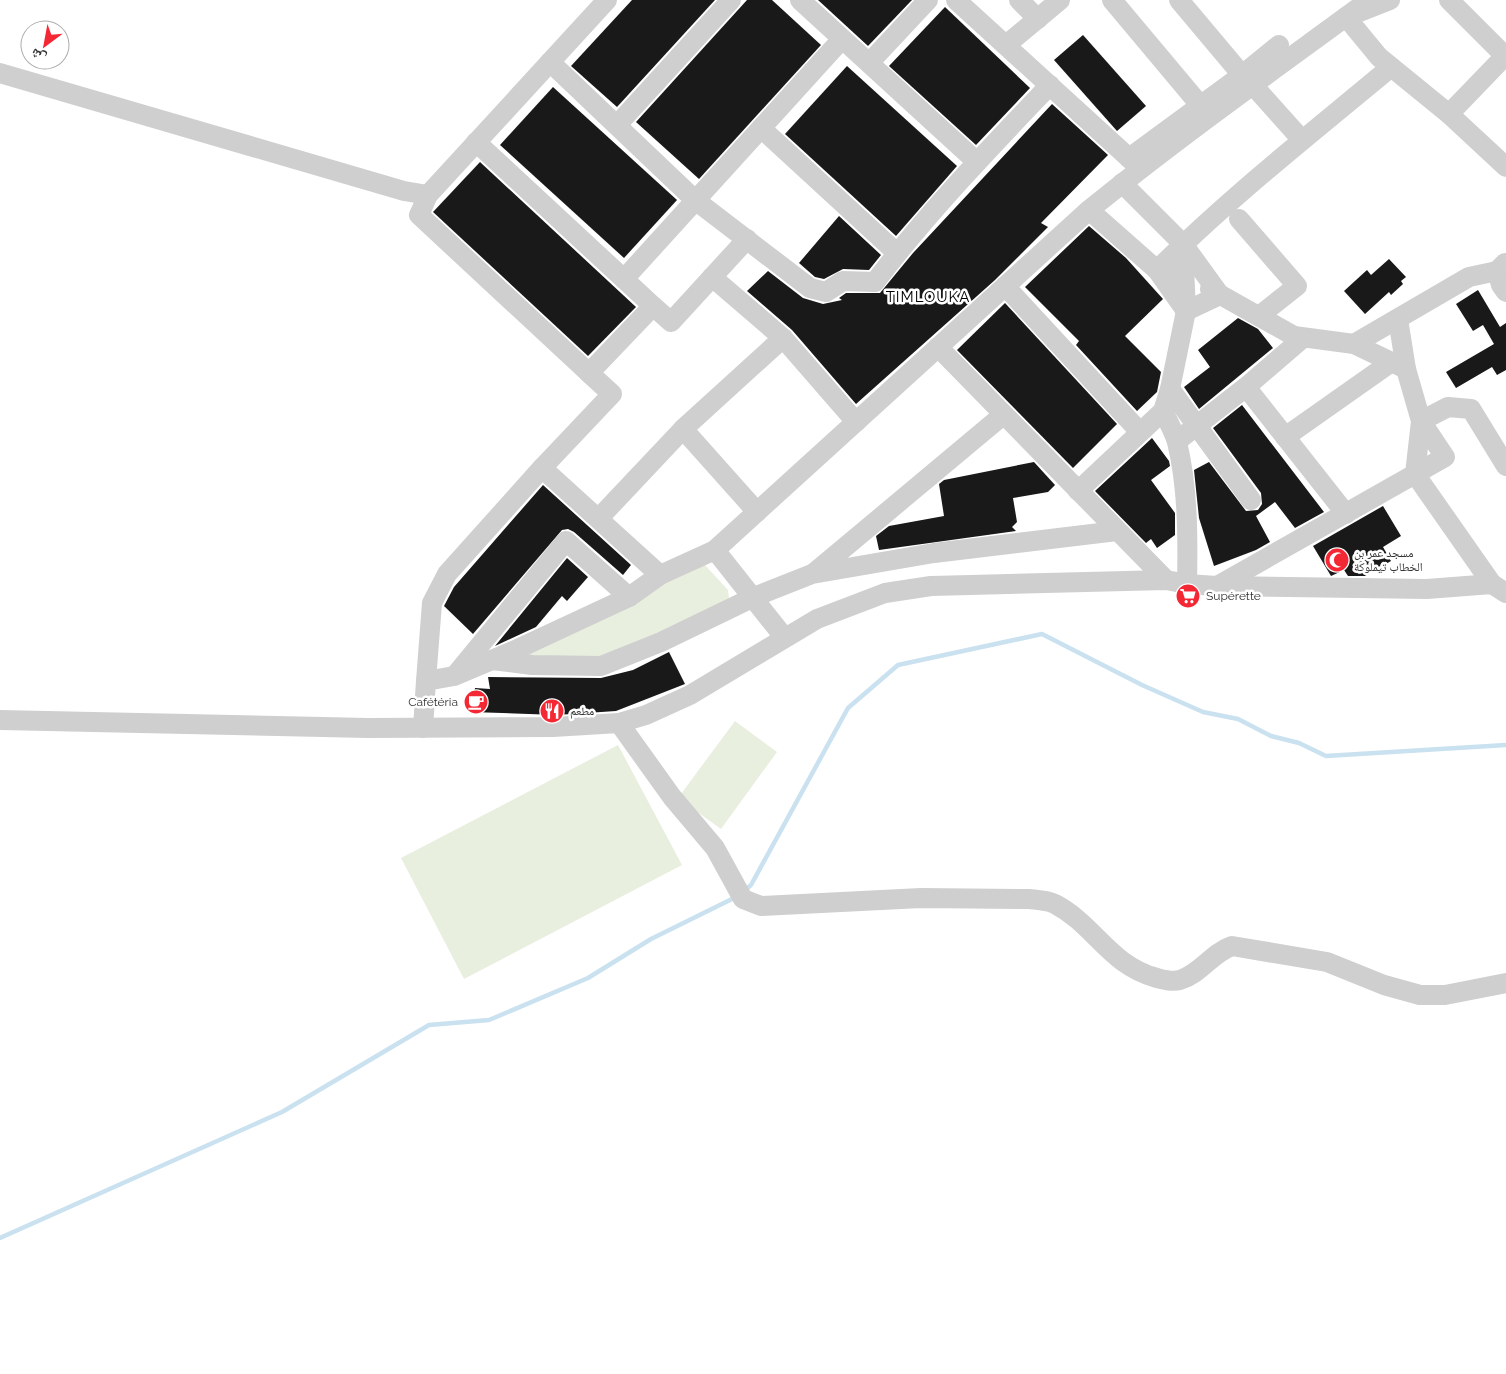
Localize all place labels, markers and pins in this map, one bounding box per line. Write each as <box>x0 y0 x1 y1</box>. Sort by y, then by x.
place label: مسجد عمر بن الخطاب تيملوكة <box>1354 546 1423 574</box>
mosque icon: مسجد عمر بن الخطاب تيملوكة <box>1324 547 1350 573</box>
supermarket icon: Supérette <box>1175 583 1201 609</box>
place label: Supérette <box>1206 589 1261 603</box>
cafe icon: Cafétéria <box>463 689 489 715</box>
place label: Cafétéria <box>408 695 458 709</box>
restaurant icon: مطعم <box>539 698 565 724</box>
place label: مطعم <box>570 704 594 719</box>

